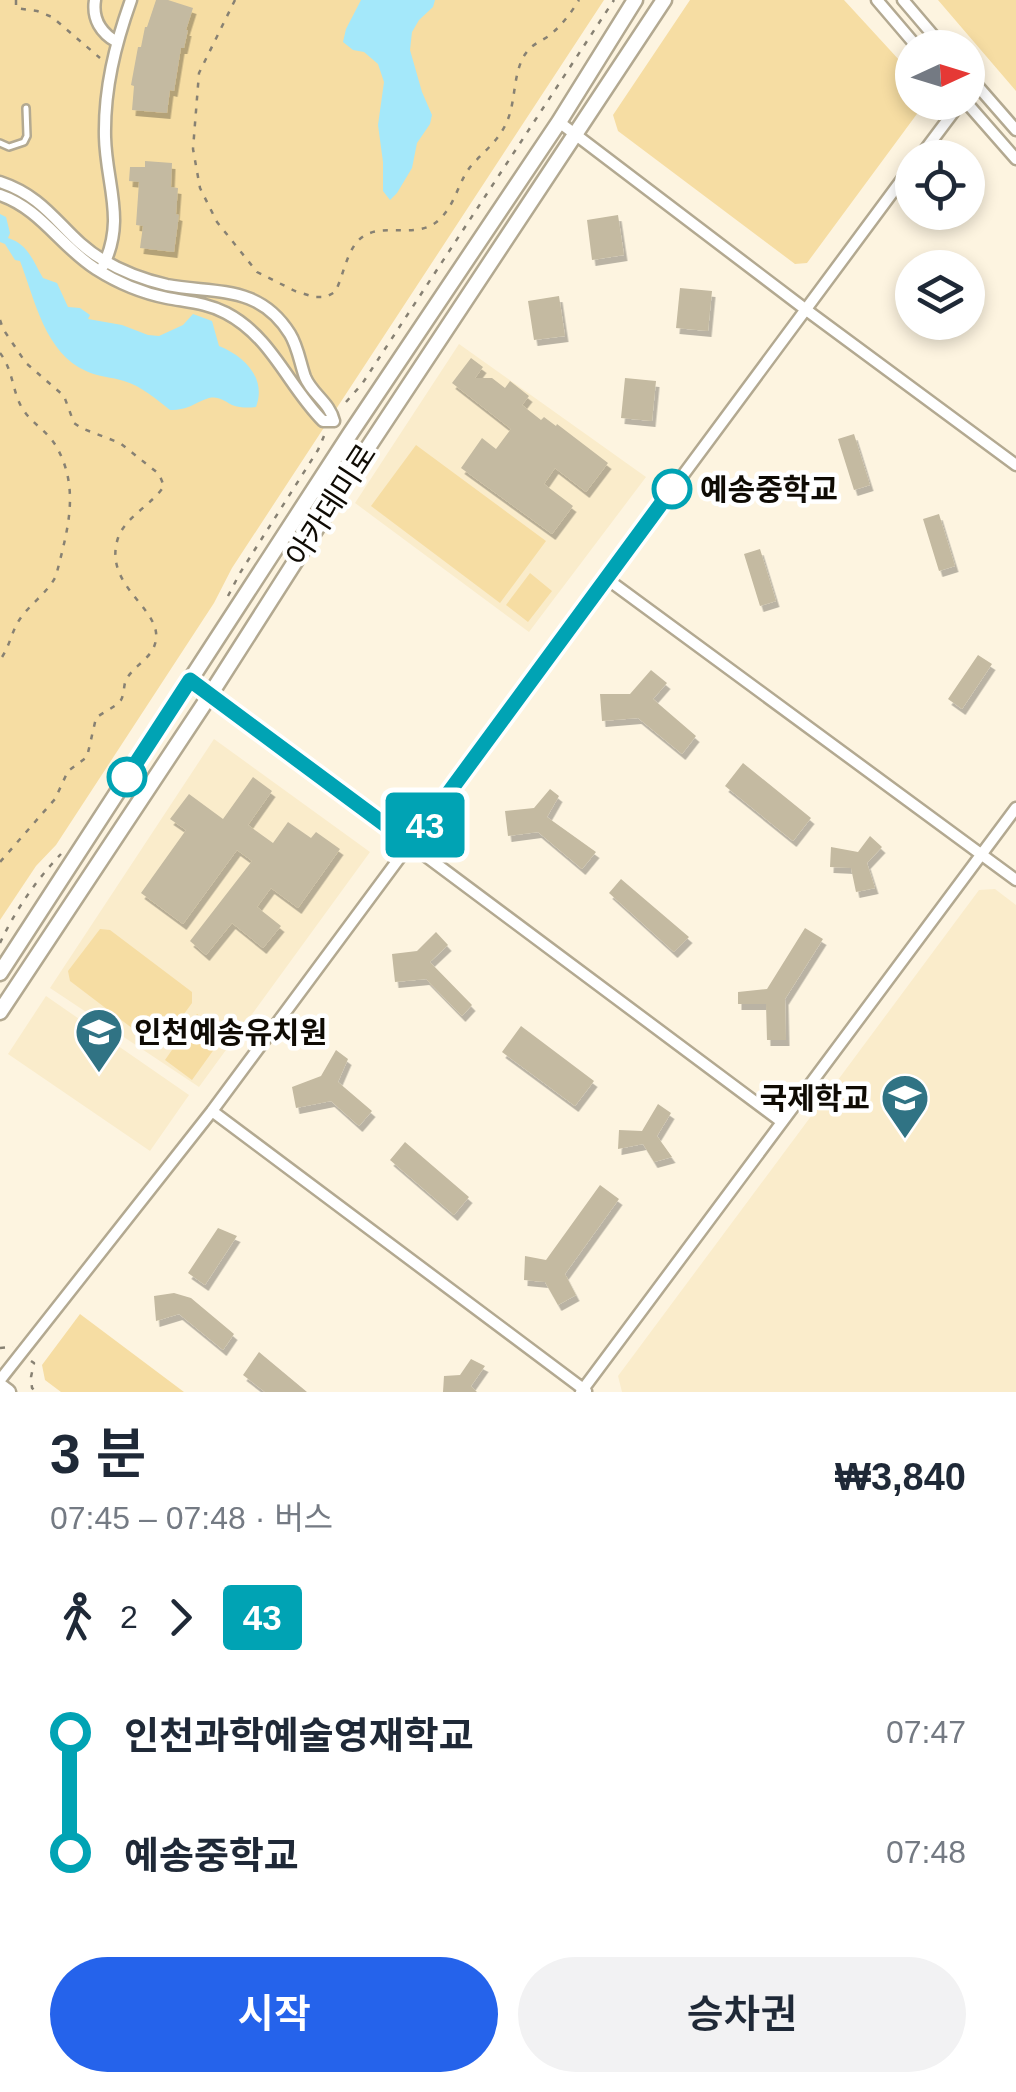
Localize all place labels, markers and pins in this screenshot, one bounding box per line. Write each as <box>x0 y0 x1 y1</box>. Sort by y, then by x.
marker: 예송중학교 <box>653 470 691 508</box>
place label: 예송중학교 <box>700 473 838 506</box>
unlabelled marker <box>108 758 146 796</box>
school or university icon: 인천예송유치원 <box>73 1006 125 1074</box>
place label: 인천예송유치원 <box>134 1016 327 1049</box>
school or university icon: 국제학교 <box>879 1072 931 1140</box>
place label: 국제학교 <box>760 1082 870 1115</box>

